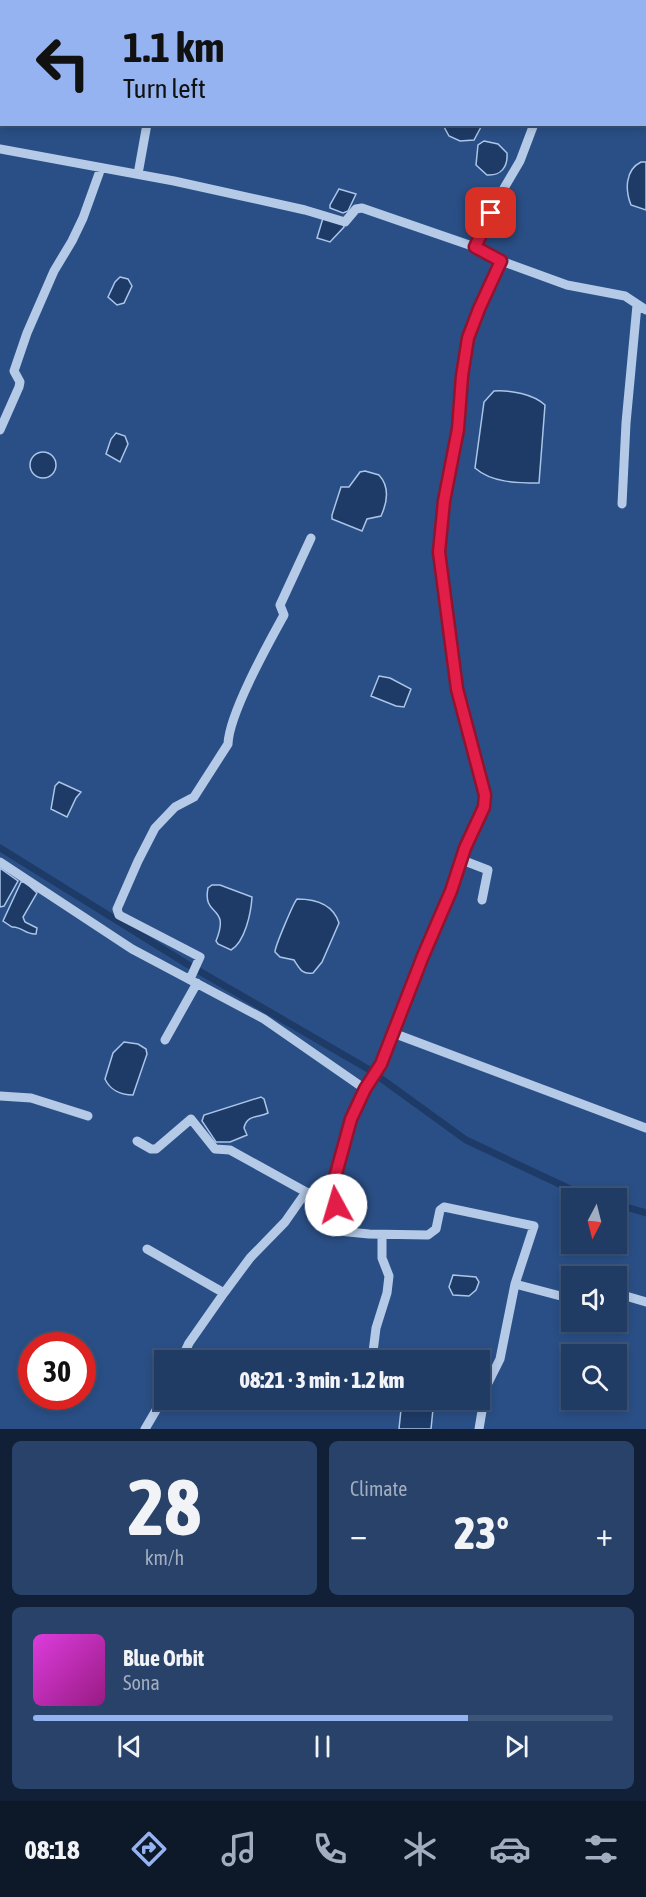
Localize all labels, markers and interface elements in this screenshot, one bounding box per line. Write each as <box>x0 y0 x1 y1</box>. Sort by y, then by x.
text: 1.1 km <box>123 23 224 71</box>
icon: left <box>24 24 102 102</box>
text: Turn left <box>123 73 206 104</box>
pin <box>465 187 516 238</box>
icon: arrive <box>474 196 507 229</box>
position arrow <box>304 1173 368 1237</box>
north arrow <box>561 1188 627 1254</box>
map controls <box>561 1188 627 1410</box>
button: sound <box>561 1266 627 1332</box>
speed limit sign: 30 <box>18 1332 96 1410</box>
button: search <box>561 1344 627 1410</box>
text: 08:21 · 3 min · 1.2 km <box>240 1367 404 1393</box>
text: 28 <box>128 1462 201 1552</box>
text: Climate <box>350 1477 407 1500</box>
text: 23° <box>454 1507 509 1559</box>
text: − <box>350 1515 367 1553</box>
text: + <box>596 1515 613 1553</box>
text: km/h <box>145 1546 184 1569</box>
text: Blue Orbit <box>123 1645 204 1671</box>
text: Sona <box>123 1671 160 1694</box>
icon: previous <box>113 1730 146 1763</box>
icon: pause <box>306 1730 339 1763</box>
icon: next <box>500 1730 533 1763</box>
icon: directions <box>128 1828 170 1870</box>
icon: music <box>218 1828 260 1870</box>
icon: phone <box>309 1828 351 1870</box>
icon: climate <box>399 1828 441 1870</box>
icon: car <box>489 1828 531 1870</box>
icon: filters <box>580 1828 622 1870</box>
text: 08:18 <box>24 1834 80 1865</box>

